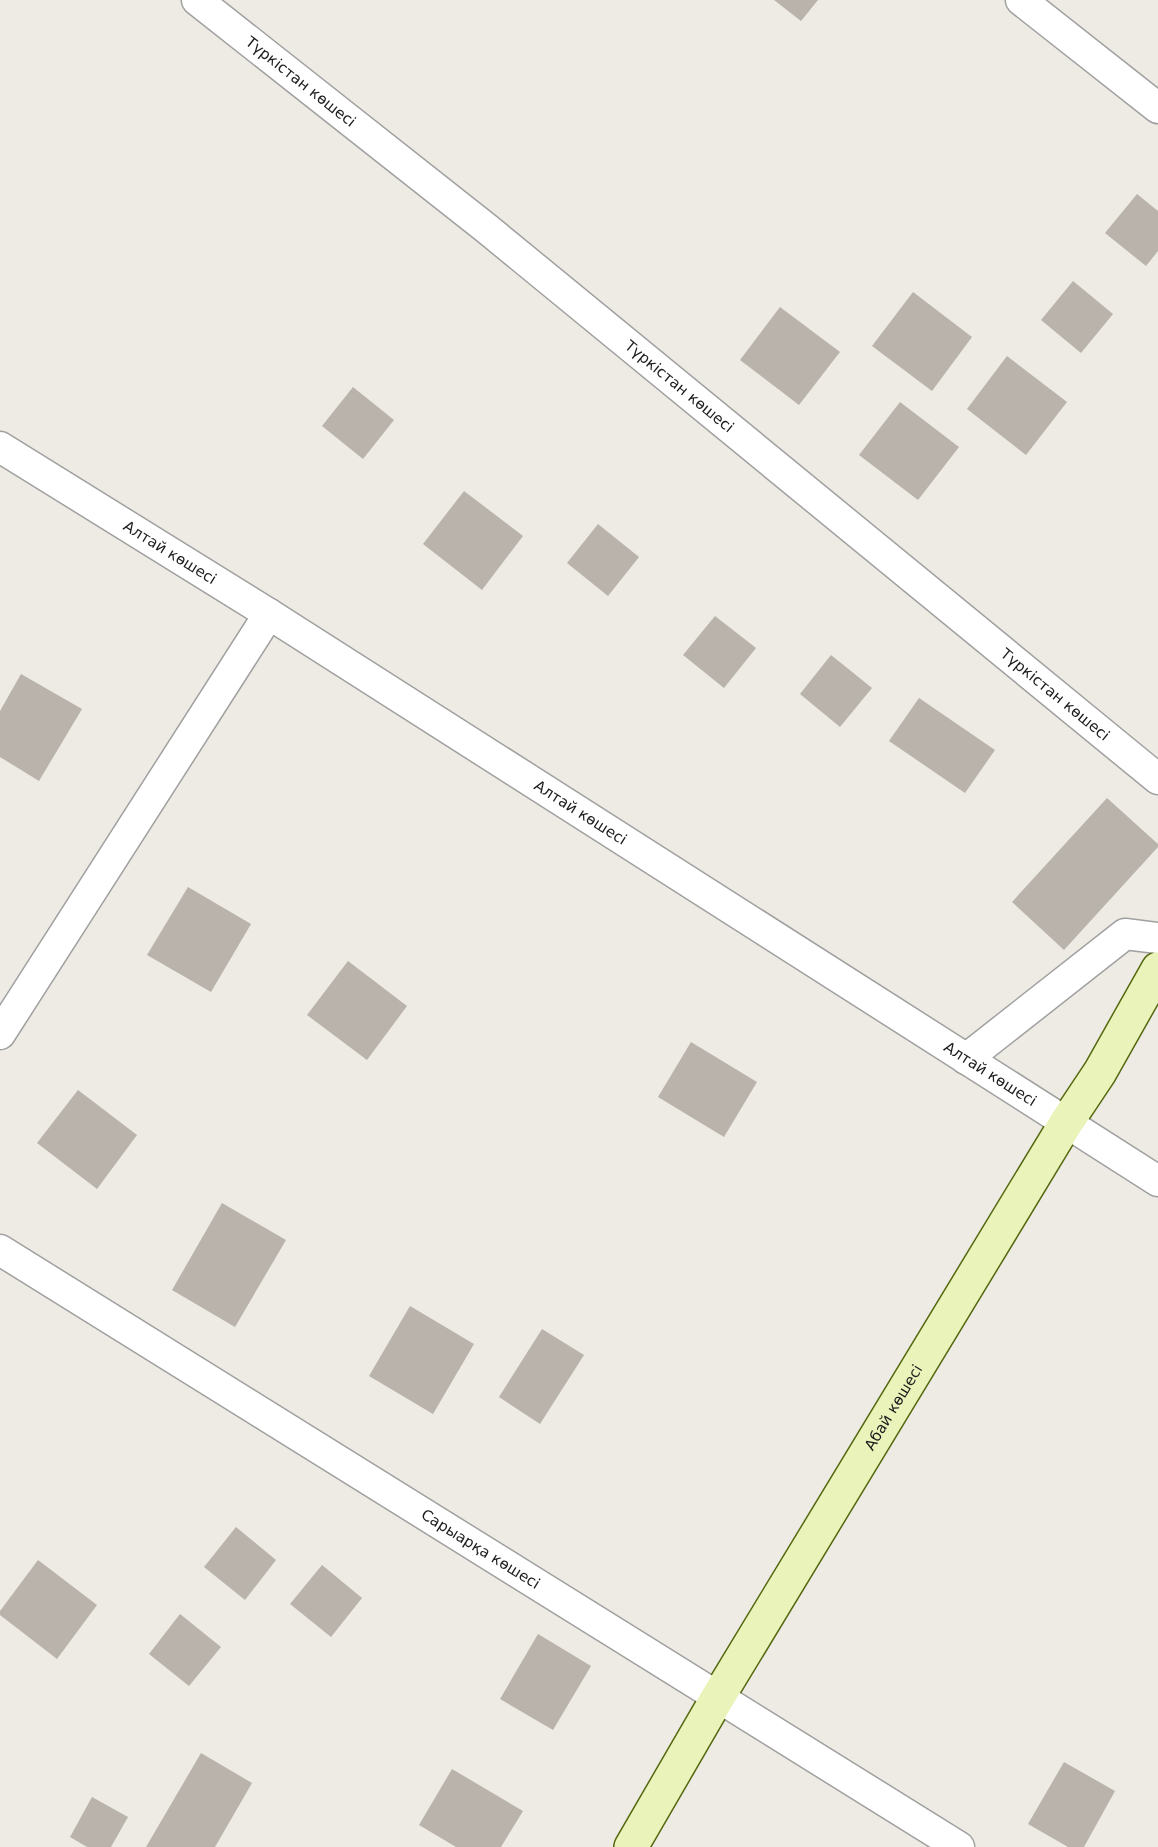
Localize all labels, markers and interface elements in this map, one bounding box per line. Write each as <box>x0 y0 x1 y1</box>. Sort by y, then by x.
street label: Түркістан көшесі <box>241 32 359 131</box>
street label: Түркістан көшесі <box>620 336 737 436</box>
street label: Алтай көшесі <box>120 517 220 588</box>
street label: Түркістан көшесі <box>996 644 1113 744</box>
street label: Алтай көшесі <box>531 777 630 849</box>
street label: Алтай көшесі <box>941 1038 1040 1110</box>
street label: Абай көшесі <box>861 1361 926 1454</box>
street label: Сарыарқа көшесі <box>418 1505 543 1593</box>

